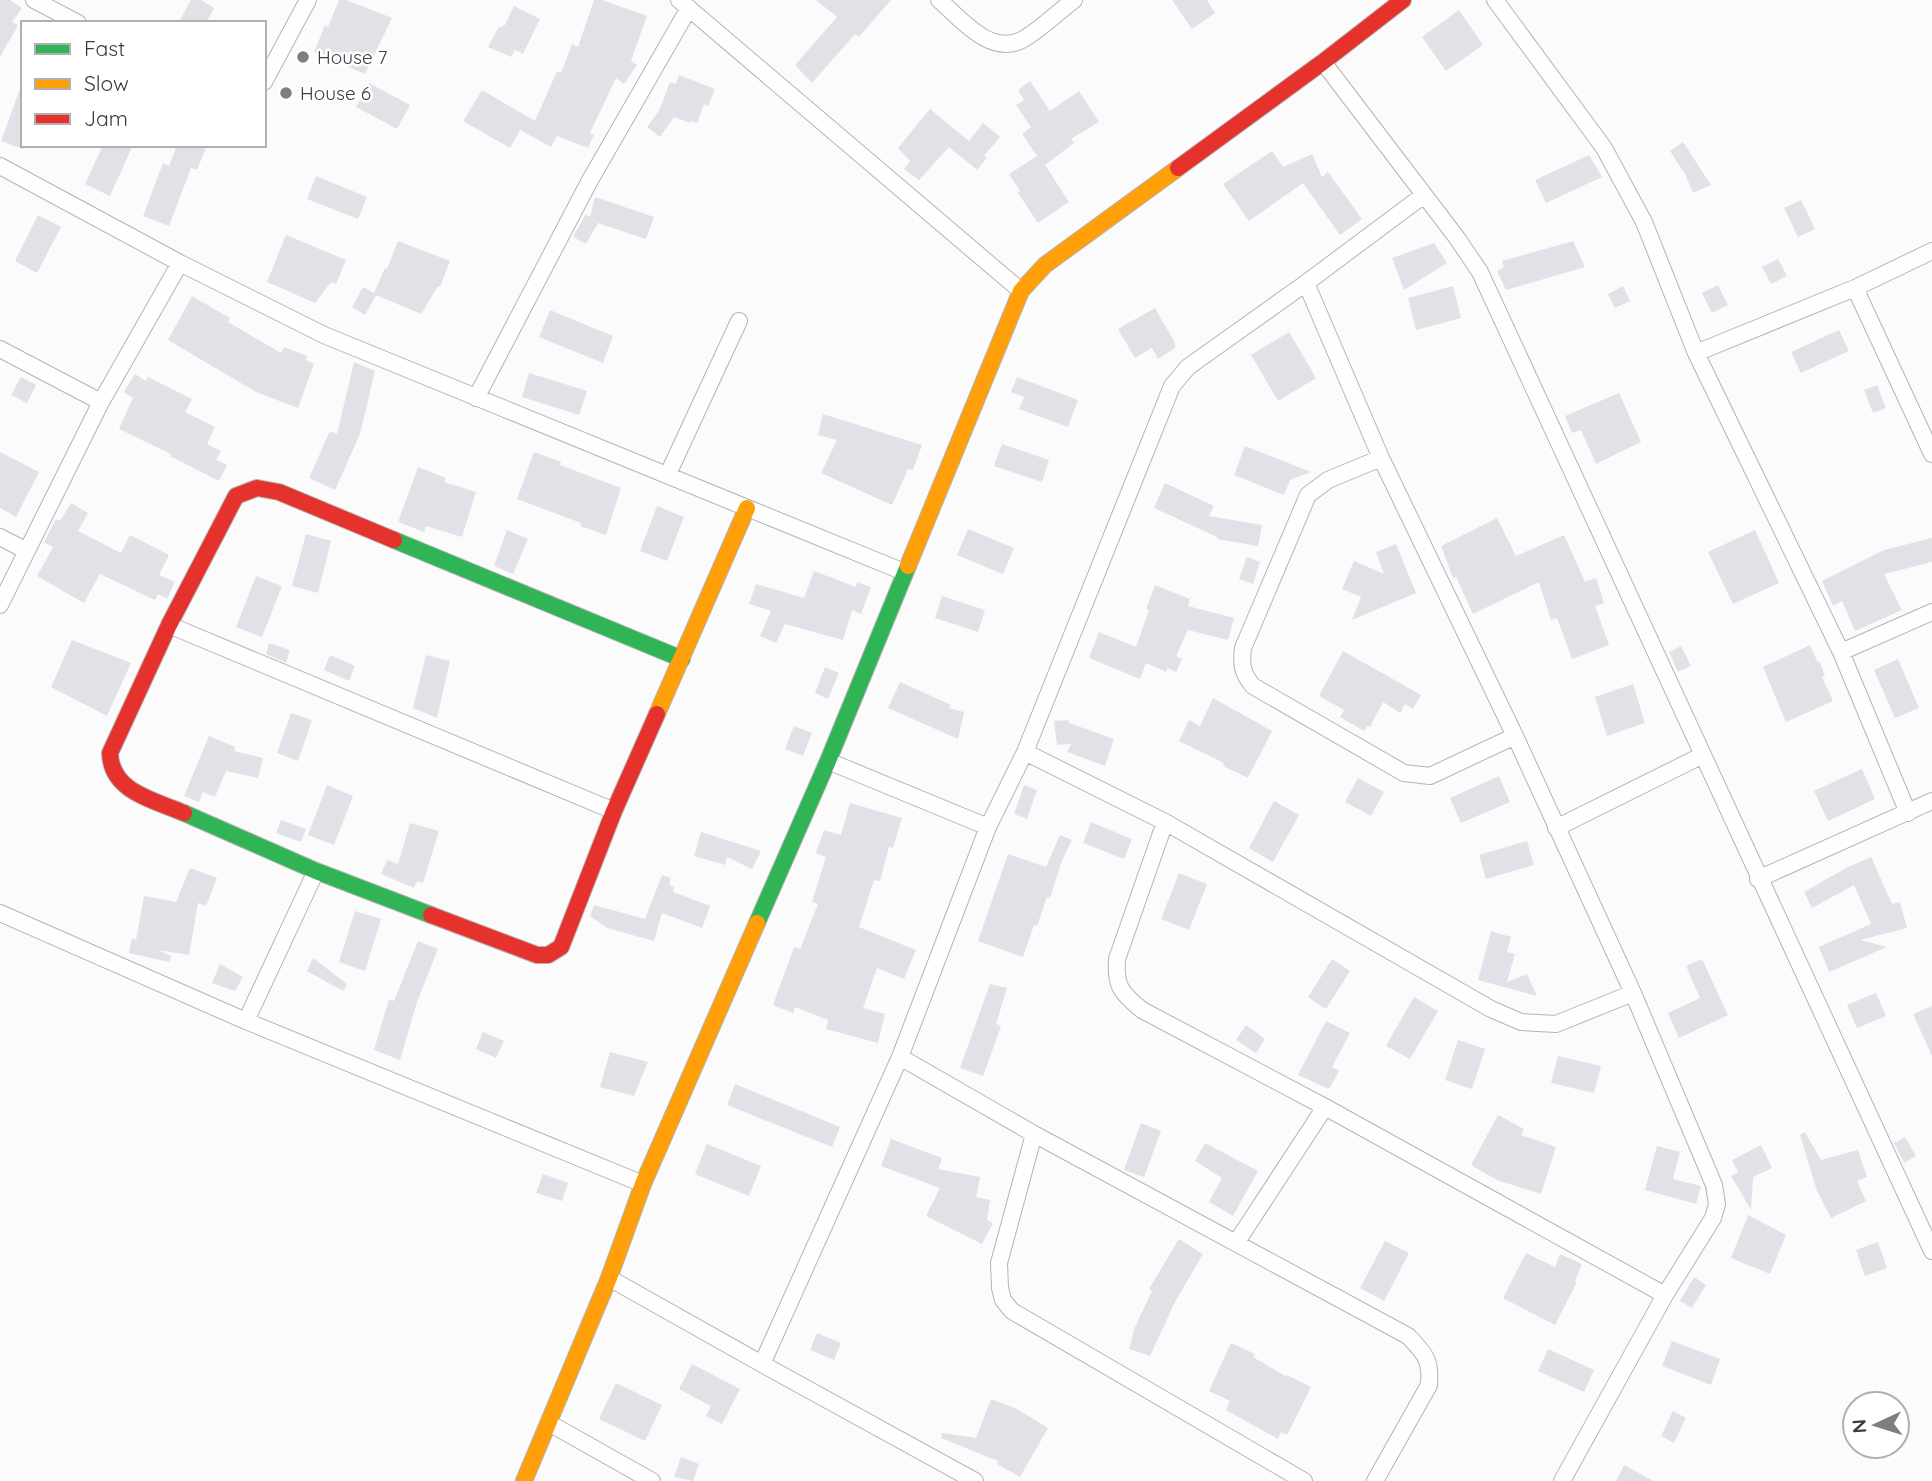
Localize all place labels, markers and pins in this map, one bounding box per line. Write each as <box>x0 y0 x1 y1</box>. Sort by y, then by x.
place label: House 7 <box>317 45 388 69</box>
marker: House 7 <box>295 49 311 65</box>
place label: House 6 <box>300 81 371 105</box>
marker: House 6 <box>278 85 294 101</box>

